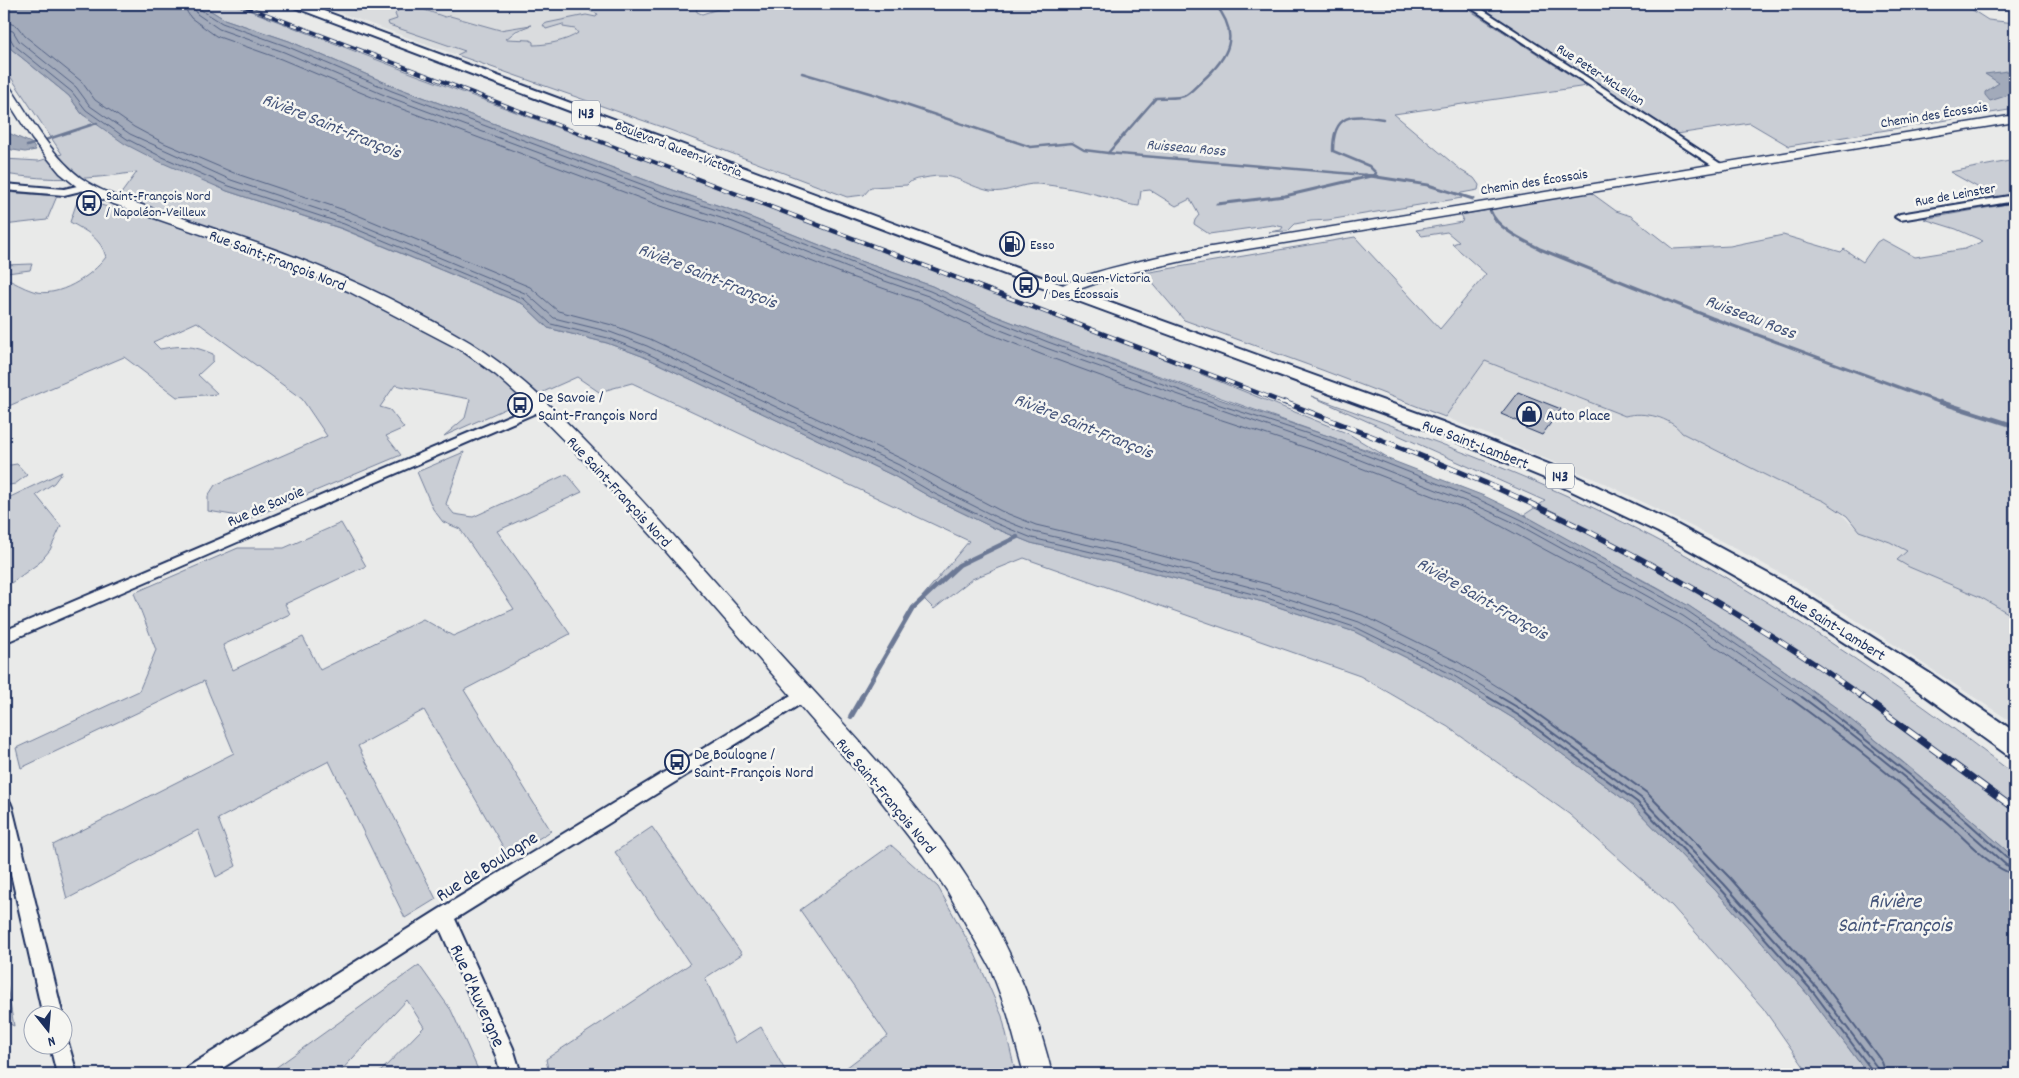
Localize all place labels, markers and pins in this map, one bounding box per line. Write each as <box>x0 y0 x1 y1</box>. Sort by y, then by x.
place label: Saint-François Nord / Napoléon-Veilleux <box>106 187 211 223</box>
bus stop icon: Saint-François Nord / Napoléon-Veilleux <box>76 190 102 216</box>
fuel station icon: Esso <box>999 231 1025 257</box>
place label: Esso <box>1030 236 1054 256</box>
place label: Boul. Queen-Victoria / Des Écossais <box>1044 269 1151 305</box>
bus stop icon: Boul. Queen-Victoria / Des Écossais <box>1013 272 1039 298</box>
place label: De Savoie / Saint-François Nord <box>538 387 658 428</box>
bus stop icon: De Savoie / Saint-François Nord <box>507 392 533 418</box>
shop icon: Auto Place <box>1516 401 1542 427</box>
place label: Auto Place <box>1546 405 1610 428</box>
place label: De Boulogne / Saint-François Nord <box>694 744 814 785</box>
bus stop icon: De Boulogne / Saint-François Nord <box>664 749 690 775</box>

